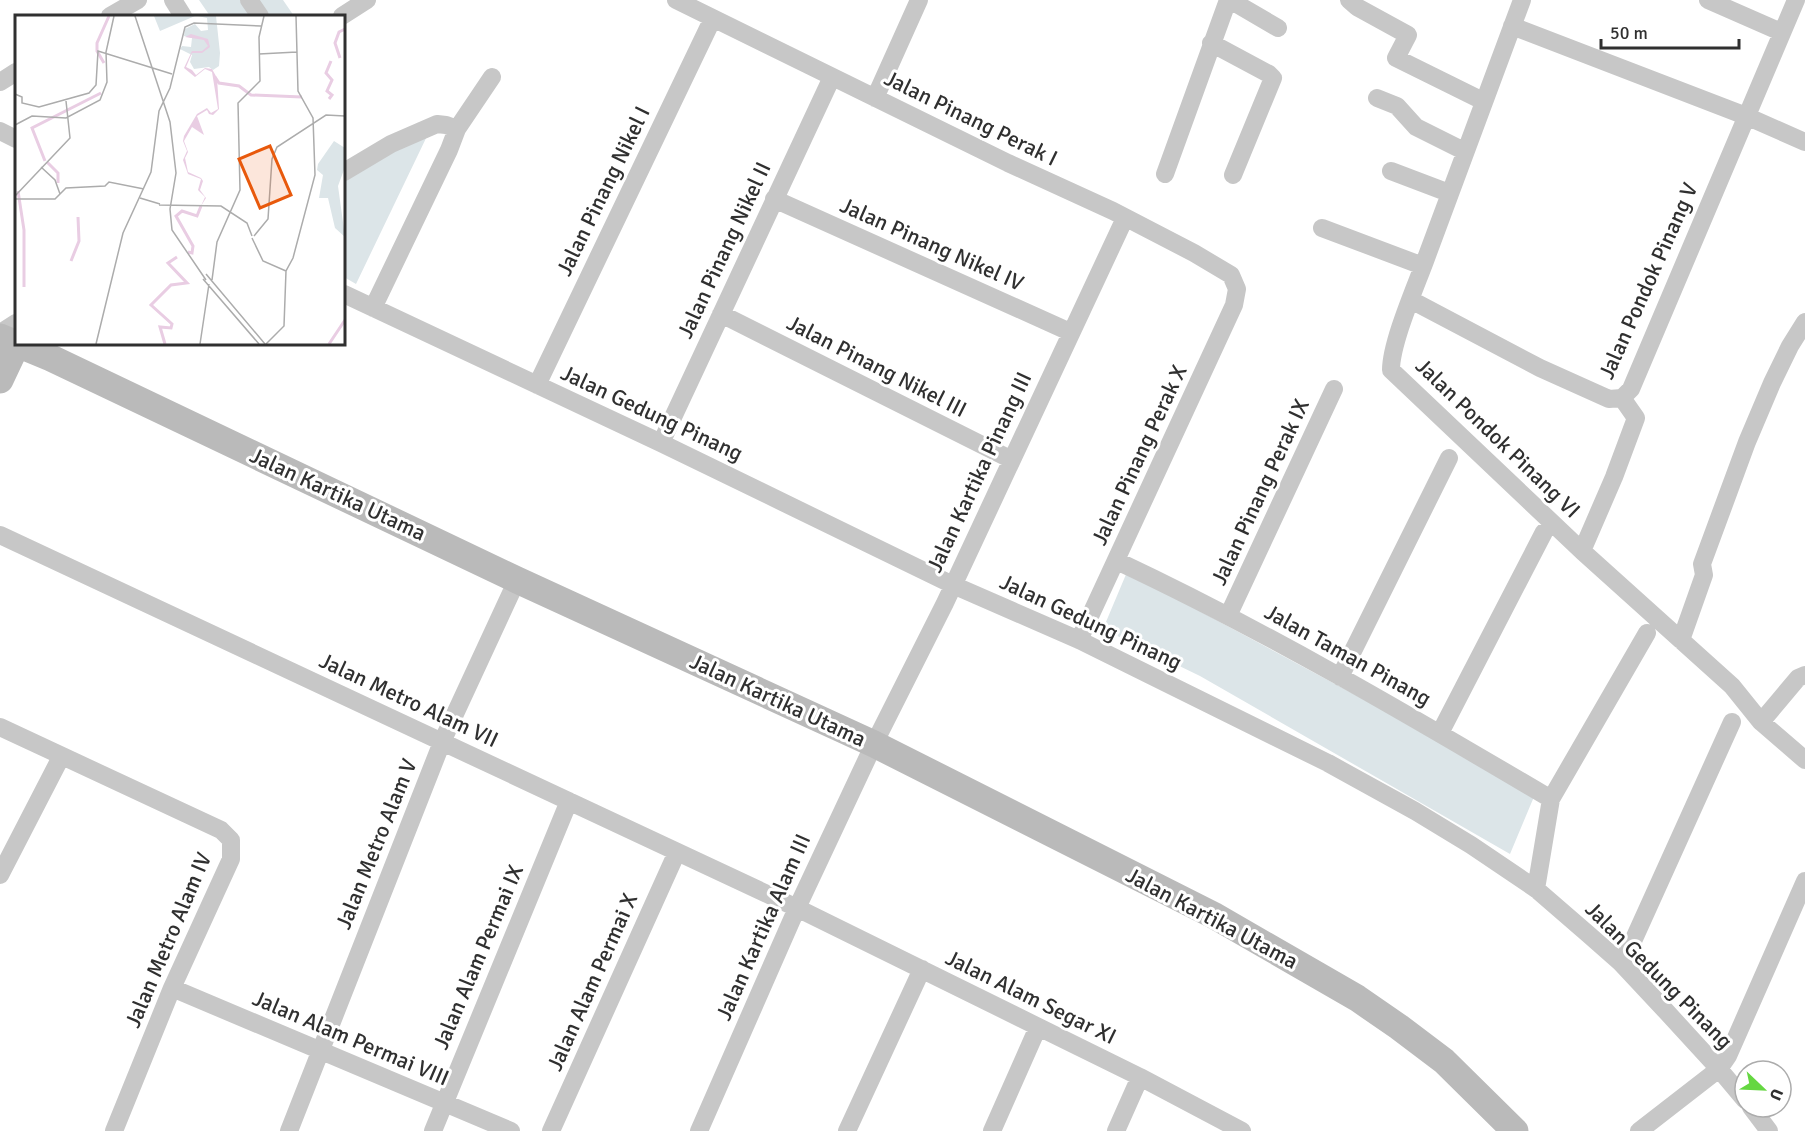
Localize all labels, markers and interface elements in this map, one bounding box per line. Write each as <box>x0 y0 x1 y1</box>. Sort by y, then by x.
scale bar <box>1601 12 1739 50</box>
inset map <box>15 15 345 345</box>
text: 50 m <box>1610 22 1648 44</box>
street label: Jalan Pinang Perak I <box>880 64 1062 172</box>
street label: Jalan Pinang Nikel I <box>550 102 656 280</box>
street label: Jalan Pinang Nikel II <box>671 157 777 343</box>
street label: Jalan Pondok Pinang V <box>1593 178 1704 383</box>
street label: Jalan Pinang Nikel IV <box>836 191 1028 297</box>
street label: Jalan Pinang Nikel III <box>783 309 971 423</box>
street label: Jalan Pondok Pinang VI <box>1410 352 1586 524</box>
street label: Jalan Gedung Pinang <box>557 359 747 467</box>
street label: Jalan Pinang Perak X <box>1085 361 1193 549</box>
street label: Jalan Kartika Pinang III <box>921 367 1037 577</box>
street label: Jalan Pinang Perak IX <box>1205 395 1315 589</box>
street label: Jalan Kartika Utama <box>246 441 430 547</box>
street label: Jalan Gedung Pinang <box>996 568 1186 676</box>
street label: Jalan Taman Pinang <box>1260 598 1436 712</box>
street label: Jalan Metro Alam VII <box>315 647 503 753</box>
street label: Jalan Kartika Utama <box>686 647 870 753</box>
street label: Jalan Metro Alam V <box>330 755 423 933</box>
street label: Jalan Kartika Alam III <box>710 830 816 1024</box>
street label: Jalan Metro Alam IV <box>119 848 217 1032</box>
street label: Jalan Alam Permai IX <box>427 860 529 1053</box>
street label: Jalan Kartika Utama <box>1121 861 1303 975</box>
street label: Jalan Alam Permai X <box>541 889 643 1075</box>
street label: Jalan Gedung Pinang <box>1580 896 1738 1054</box>
street label: Jalan Alam Segar XI <box>941 944 1121 1050</box>
street label: Jalan Alam Permai VIII <box>249 984 453 1092</box>
north arrow <box>1733 1059 1793 1119</box>
text: U <box>1765 1086 1787 1103</box>

